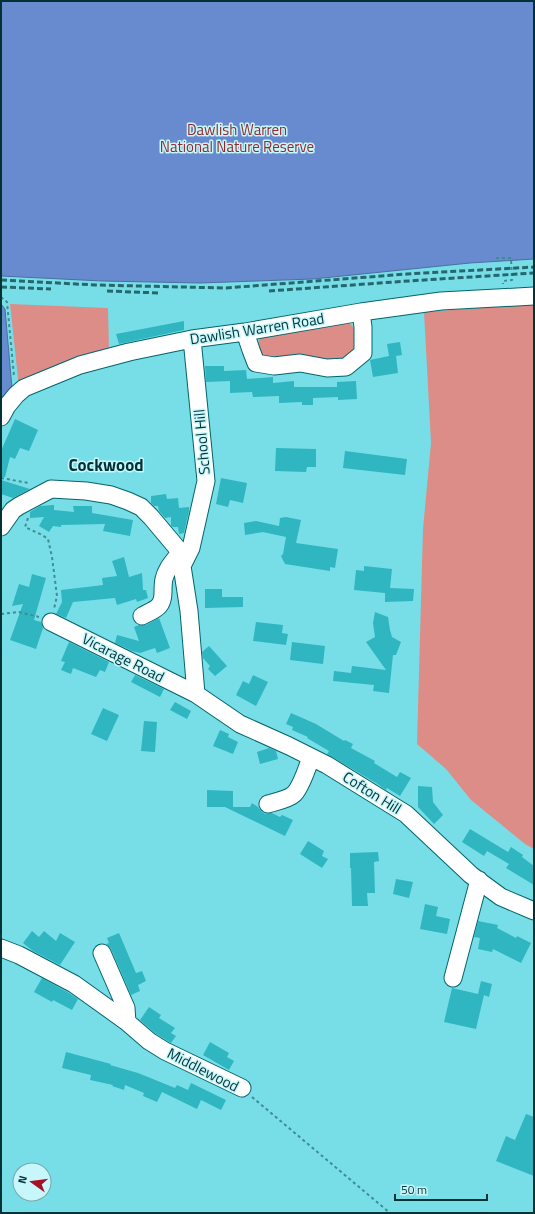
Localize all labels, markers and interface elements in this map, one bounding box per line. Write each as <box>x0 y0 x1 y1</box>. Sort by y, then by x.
park label: Dawlish Warren National Nature Reserve <box>160 118 314 158</box>
street label: Dawlish Warren Road <box>188 307 326 350</box>
street label: School Hill <box>187 408 216 476</box>
district label: Cockwood <box>68 452 144 478</box>
street label: Vicarage Road <box>78 627 168 688</box>
street label: Cofton Hill <box>338 765 406 820</box>
street label: Middlewood <box>163 1042 243 1097</box>
north arrow <box>12 1162 52 1202</box>
text: N <box>14 1174 31 1185</box>
scale bar <box>395 1176 487 1202</box>
text: 50 m <box>401 1180 427 1199</box>

